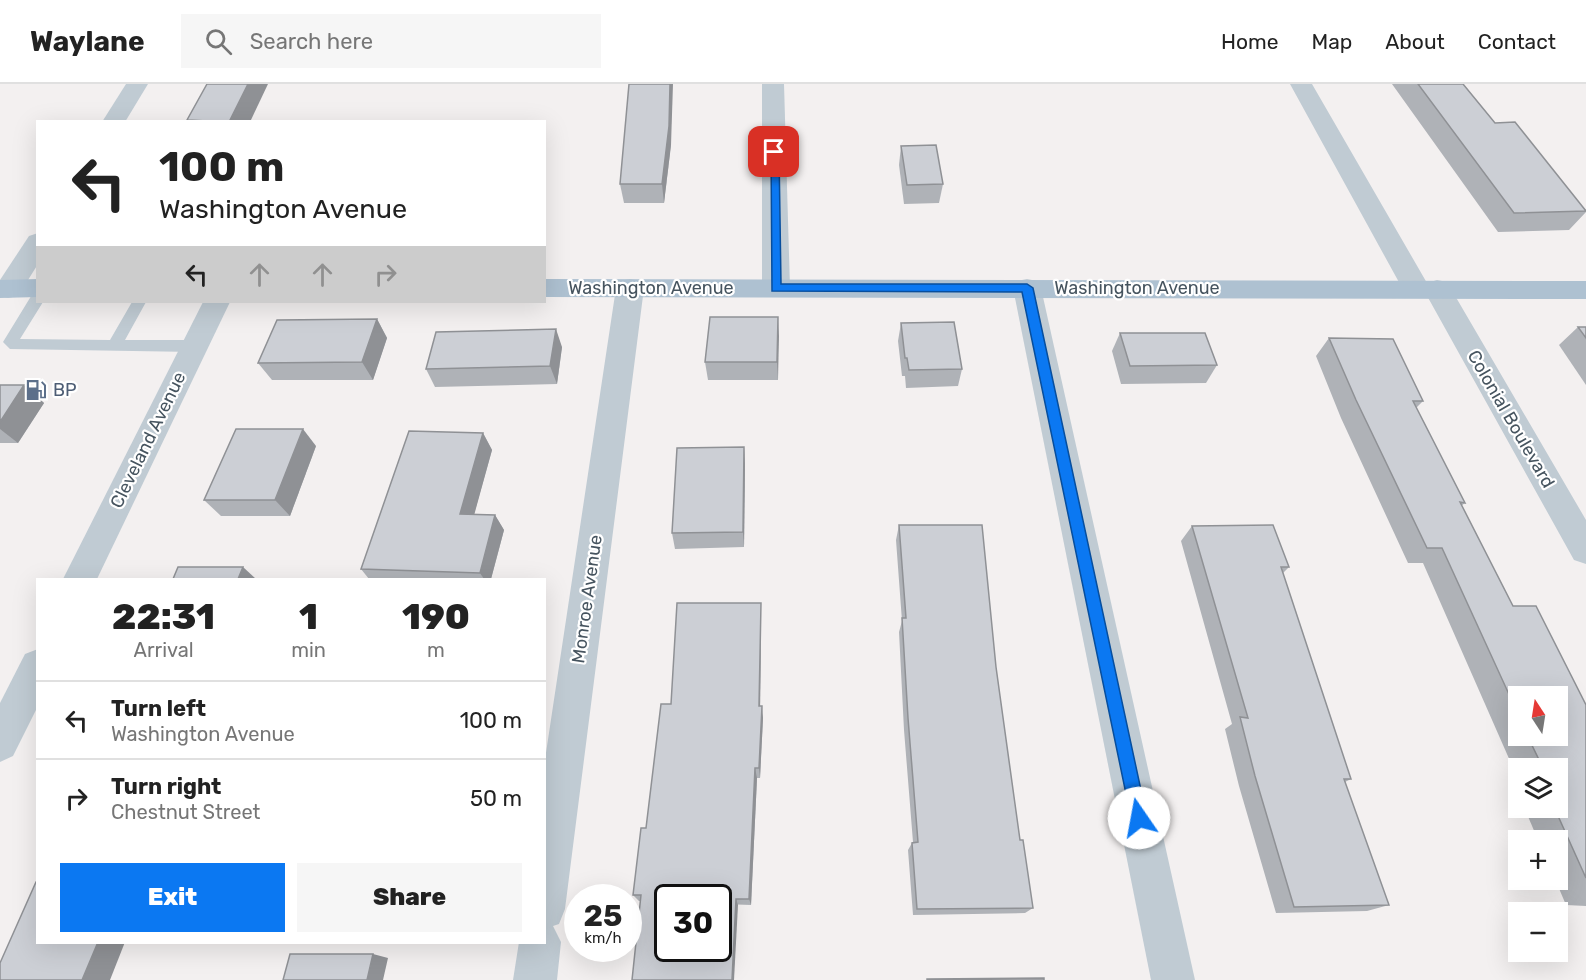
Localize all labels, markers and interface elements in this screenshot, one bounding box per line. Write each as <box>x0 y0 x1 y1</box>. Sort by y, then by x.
search box <box>181 14 601 68</box>
text: Waylane <box>30 25 145 58</box>
icon: search <box>202 25 235 58</box>
text: Search here <box>250 28 373 55</box>
text: Home <box>1221 29 1278 54</box>
text: Map <box>1311 29 1352 54</box>
text: About <box>1385 29 1445 54</box>
text: Contact <box>1478 29 1556 54</box>
pin <box>748 126 799 177</box>
icon: arrive <box>757 135 790 168</box>
text: 100 m <box>159 142 284 192</box>
icon: left <box>60 144 138 222</box>
text: Washington Avenue <box>159 193 407 225</box>
icon: left <box>180 258 213 291</box>
icon: ahead <box>243 258 276 291</box>
icon: ahead <box>306 258 339 291</box>
icon: right <box>369 258 402 291</box>
street label: Washington Avenue <box>568 277 734 299</box>
street label: Washington Avenue <box>1054 277 1220 299</box>
street label: Colonial Boulevard <box>1463 346 1559 492</box>
street label: Cleveland Avenue <box>106 368 190 512</box>
fuel station icon: BP <box>24 378 48 402</box>
place label: BP <box>53 379 77 401</box>
street label: Monroe Avenue <box>567 533 607 665</box>
text: 22:31 <box>112 595 215 638</box>
text: 1 <box>299 595 318 638</box>
text: 190 <box>402 595 470 638</box>
text: Arrival <box>134 638 194 662</box>
text: min <box>291 638 326 662</box>
text: m <box>427 638 445 662</box>
north arrow <box>1508 686 1568 746</box>
map controls <box>1508 686 1568 962</box>
text: Turn left <box>111 695 206 722</box>
icon: left <box>60 704 93 737</box>
text: 100 m <box>460 707 522 734</box>
text: Washington Avenue <box>111 722 295 746</box>
button: layers <box>1508 758 1568 818</box>
text: Turn right <box>111 773 221 800</box>
icon: right <box>60 782 93 815</box>
text: 50 m <box>470 785 522 812</box>
position arrow <box>1107 786 1171 850</box>
text: Chestnut Street <box>111 800 260 824</box>
button: + <box>1508 830 1568 890</box>
button: Exit <box>60 863 285 932</box>
button: Share <box>297 863 522 932</box>
speed limit sign: 30 <box>654 884 732 962</box>
text: 25 <box>584 898 622 934</box>
button: − <box>1508 902 1568 962</box>
text: km/h <box>584 929 622 947</box>

